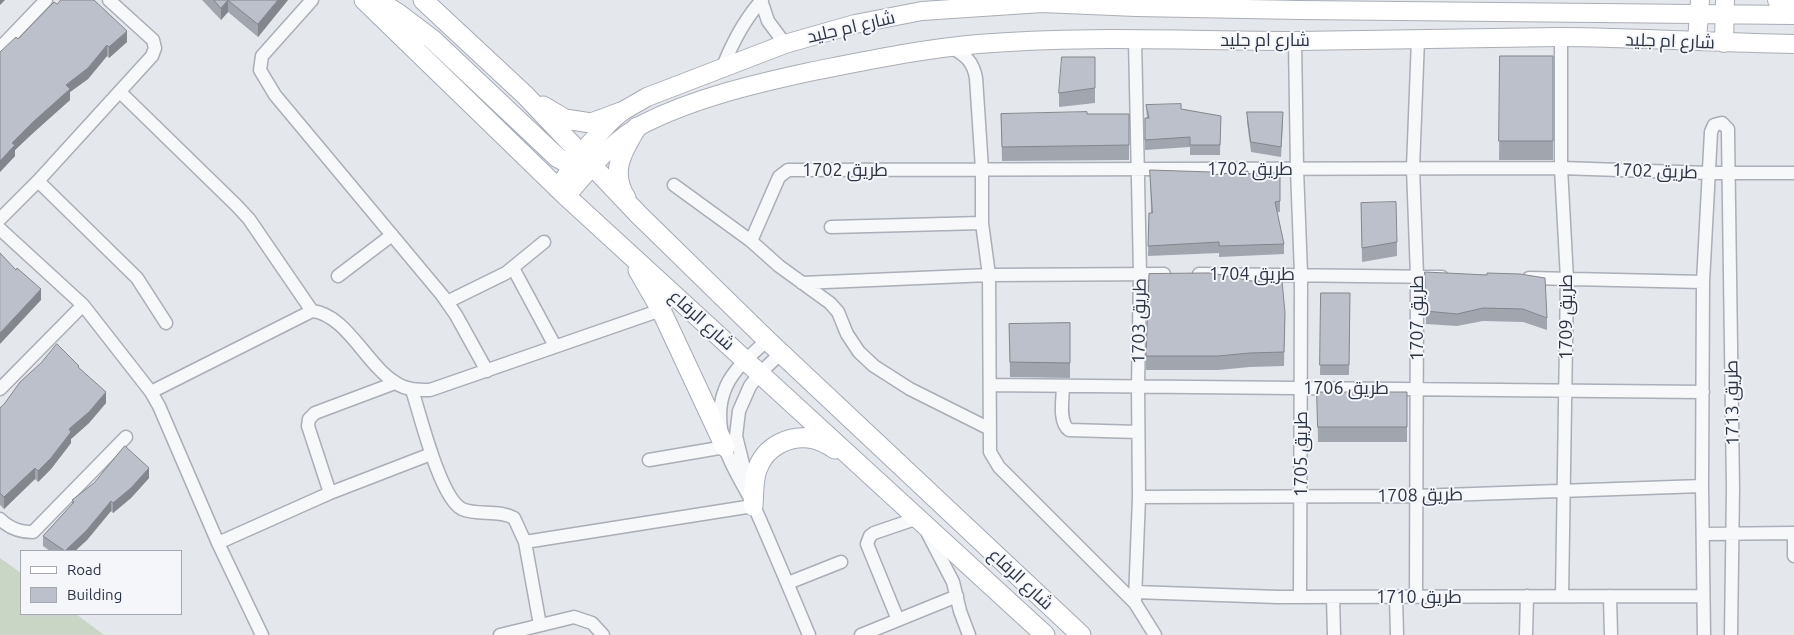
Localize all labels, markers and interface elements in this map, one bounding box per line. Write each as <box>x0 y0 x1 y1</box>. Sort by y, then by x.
street label: شارع ام جليد <box>805 6 897 48</box>
street label: شارع ام جليد <box>1220 29 1310 51</box>
street label: شارع ام جليد <box>1625 29 1715 53</box>
street label: طريق 1702 <box>1207 158 1293 180</box>
street label: طريق 1702 <box>802 159 888 181</box>
street label: طريق 1702 <box>1612 159 1698 183</box>
street label: طريق 1704 <box>1209 263 1295 285</box>
street label: طريق 1709 <box>1555 274 1577 360</box>
street label: طريق 1707 <box>1406 275 1428 361</box>
street label: طريق 1703 <box>1127 278 1151 364</box>
street label: شارع الرفاع <box>665 285 739 355</box>
street label: طريق 1713 <box>1720 360 1744 446</box>
street label: طريق 1706 <box>1303 377 1389 399</box>
street label: طريق 1705 <box>1290 411 1312 497</box>
street label: طريق 1708 <box>1377 483 1463 507</box>
street label: شارع الرفاع <box>984 544 1058 614</box>
legend <box>20 550 182 615</box>
text: Road <box>67 561 102 578</box>
text: Building <box>67 586 122 603</box>
street label: طريق 1710 <box>1376 586 1462 608</box>

